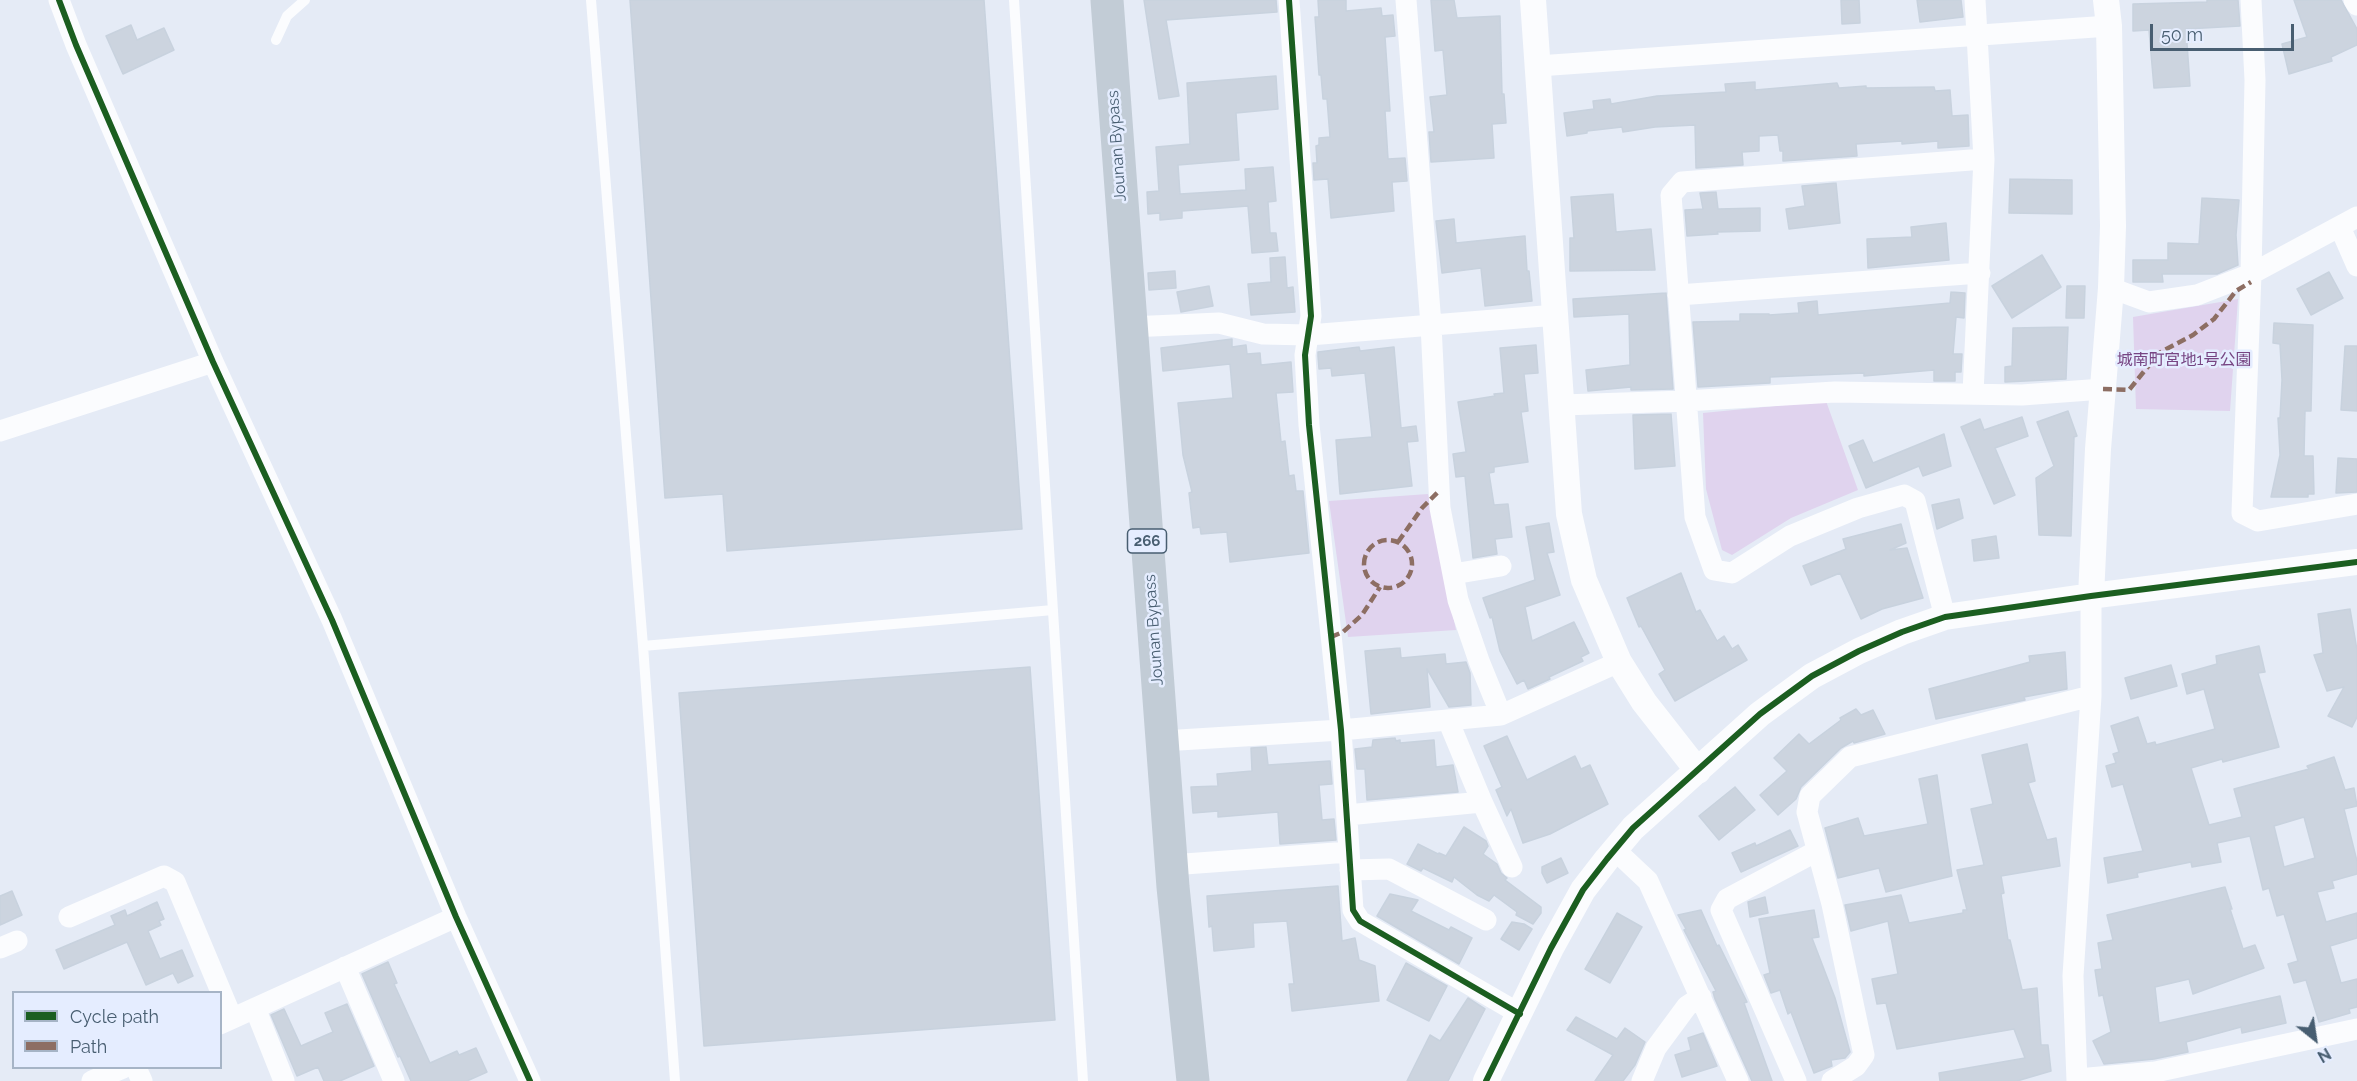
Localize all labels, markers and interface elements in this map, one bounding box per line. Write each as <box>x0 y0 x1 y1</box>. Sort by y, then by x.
scale bar <box>2153 12 2297 50</box>
text: 50 m <box>2161 24 2203 45</box>
street label: Jounan Bypass <box>1104 90 1130 202</box>
park label: 城南町宮地1号公園 <box>2117 350 2251 370</box>
road number: 266 <box>1128 529 1166 553</box>
street label: Jounan Bypass <box>1141 574 1167 686</box>
legend <box>12 991 222 1069</box>
text: Cycle path <box>70 1006 159 1027</box>
north arrow <box>2285 1009 2345 1069</box>
text: Path <box>70 1036 107 1057</box>
text: N <box>2314 1044 2334 1066</box>

